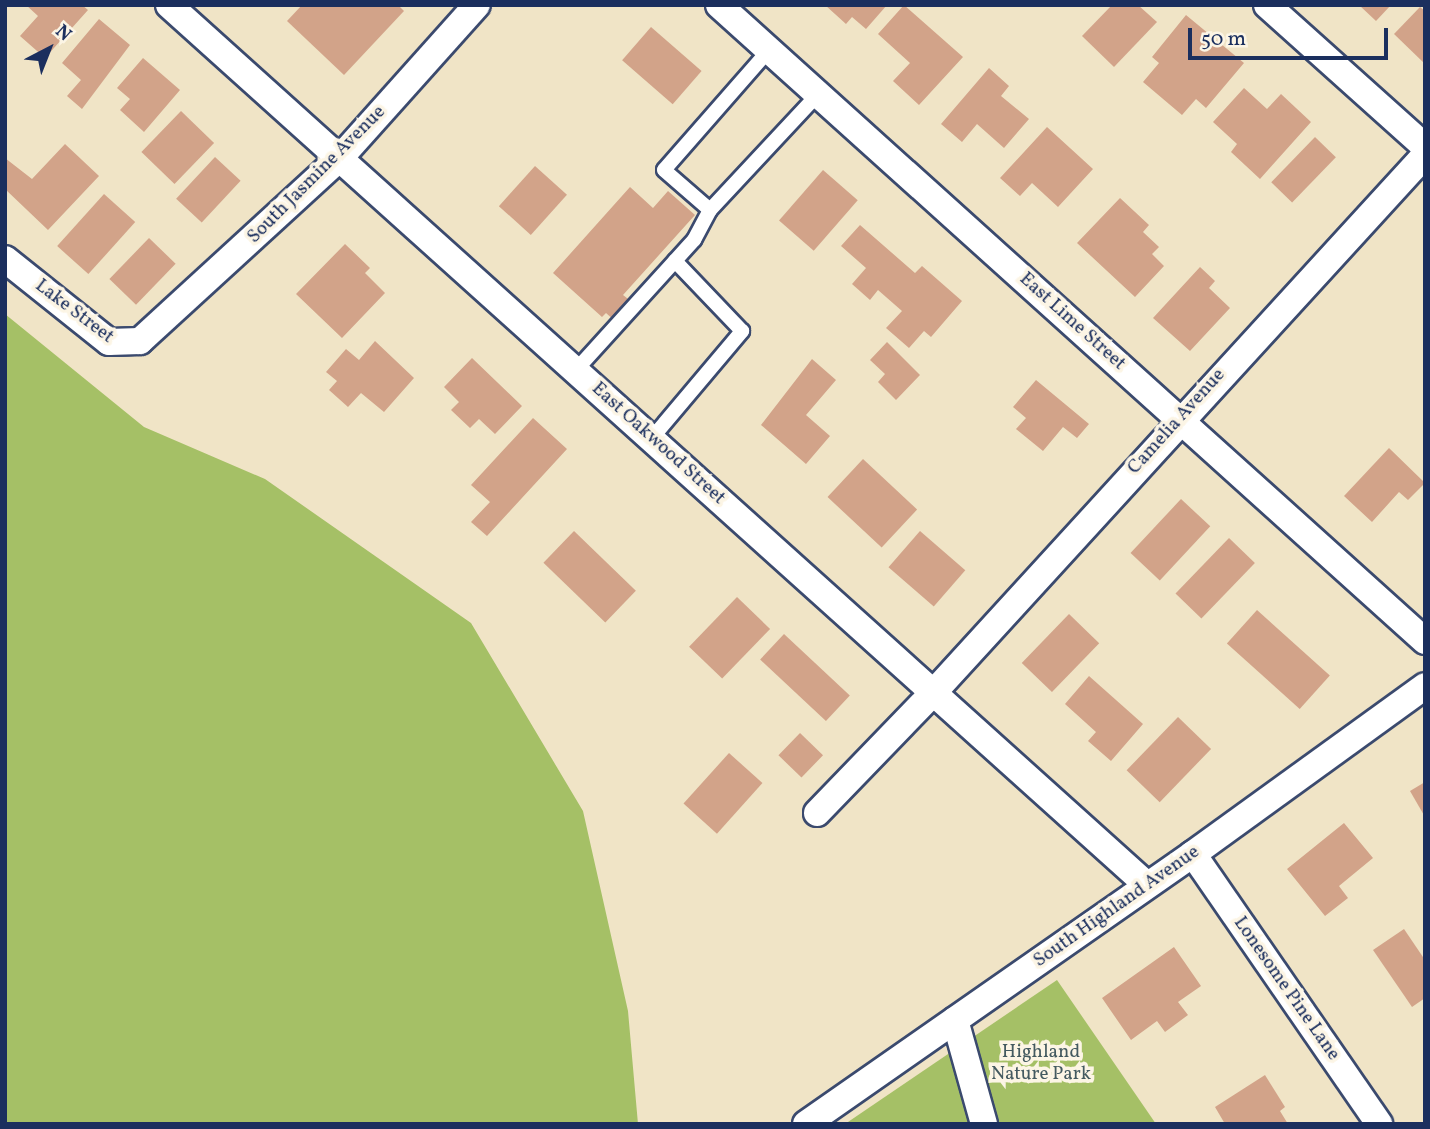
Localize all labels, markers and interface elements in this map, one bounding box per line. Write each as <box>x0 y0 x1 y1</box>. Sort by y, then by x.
north arrow <box>14 14 84 84</box>
scale bar <box>1192 14 1392 58</box>
text: N <box>49 19 77 48</box>
text: 50 m <box>1201 25 1246 54</box>
street label: South Jasmine Avenue <box>243 101 391 249</box>
street label: East Lime Street <box>1014 268 1130 376</box>
street label: Lake Street <box>30 275 118 349</box>
street label: Camelia Avenue <box>1124 364 1230 480</box>
street label: East Oakwood Street <box>586 378 730 510</box>
street label: South Highland Avenue <box>1030 841 1204 973</box>
street label: Lonesome Pine Lane <box>1228 913 1344 1065</box>
park label: Highland Nature Park <box>991 1042 1091 1086</box>

